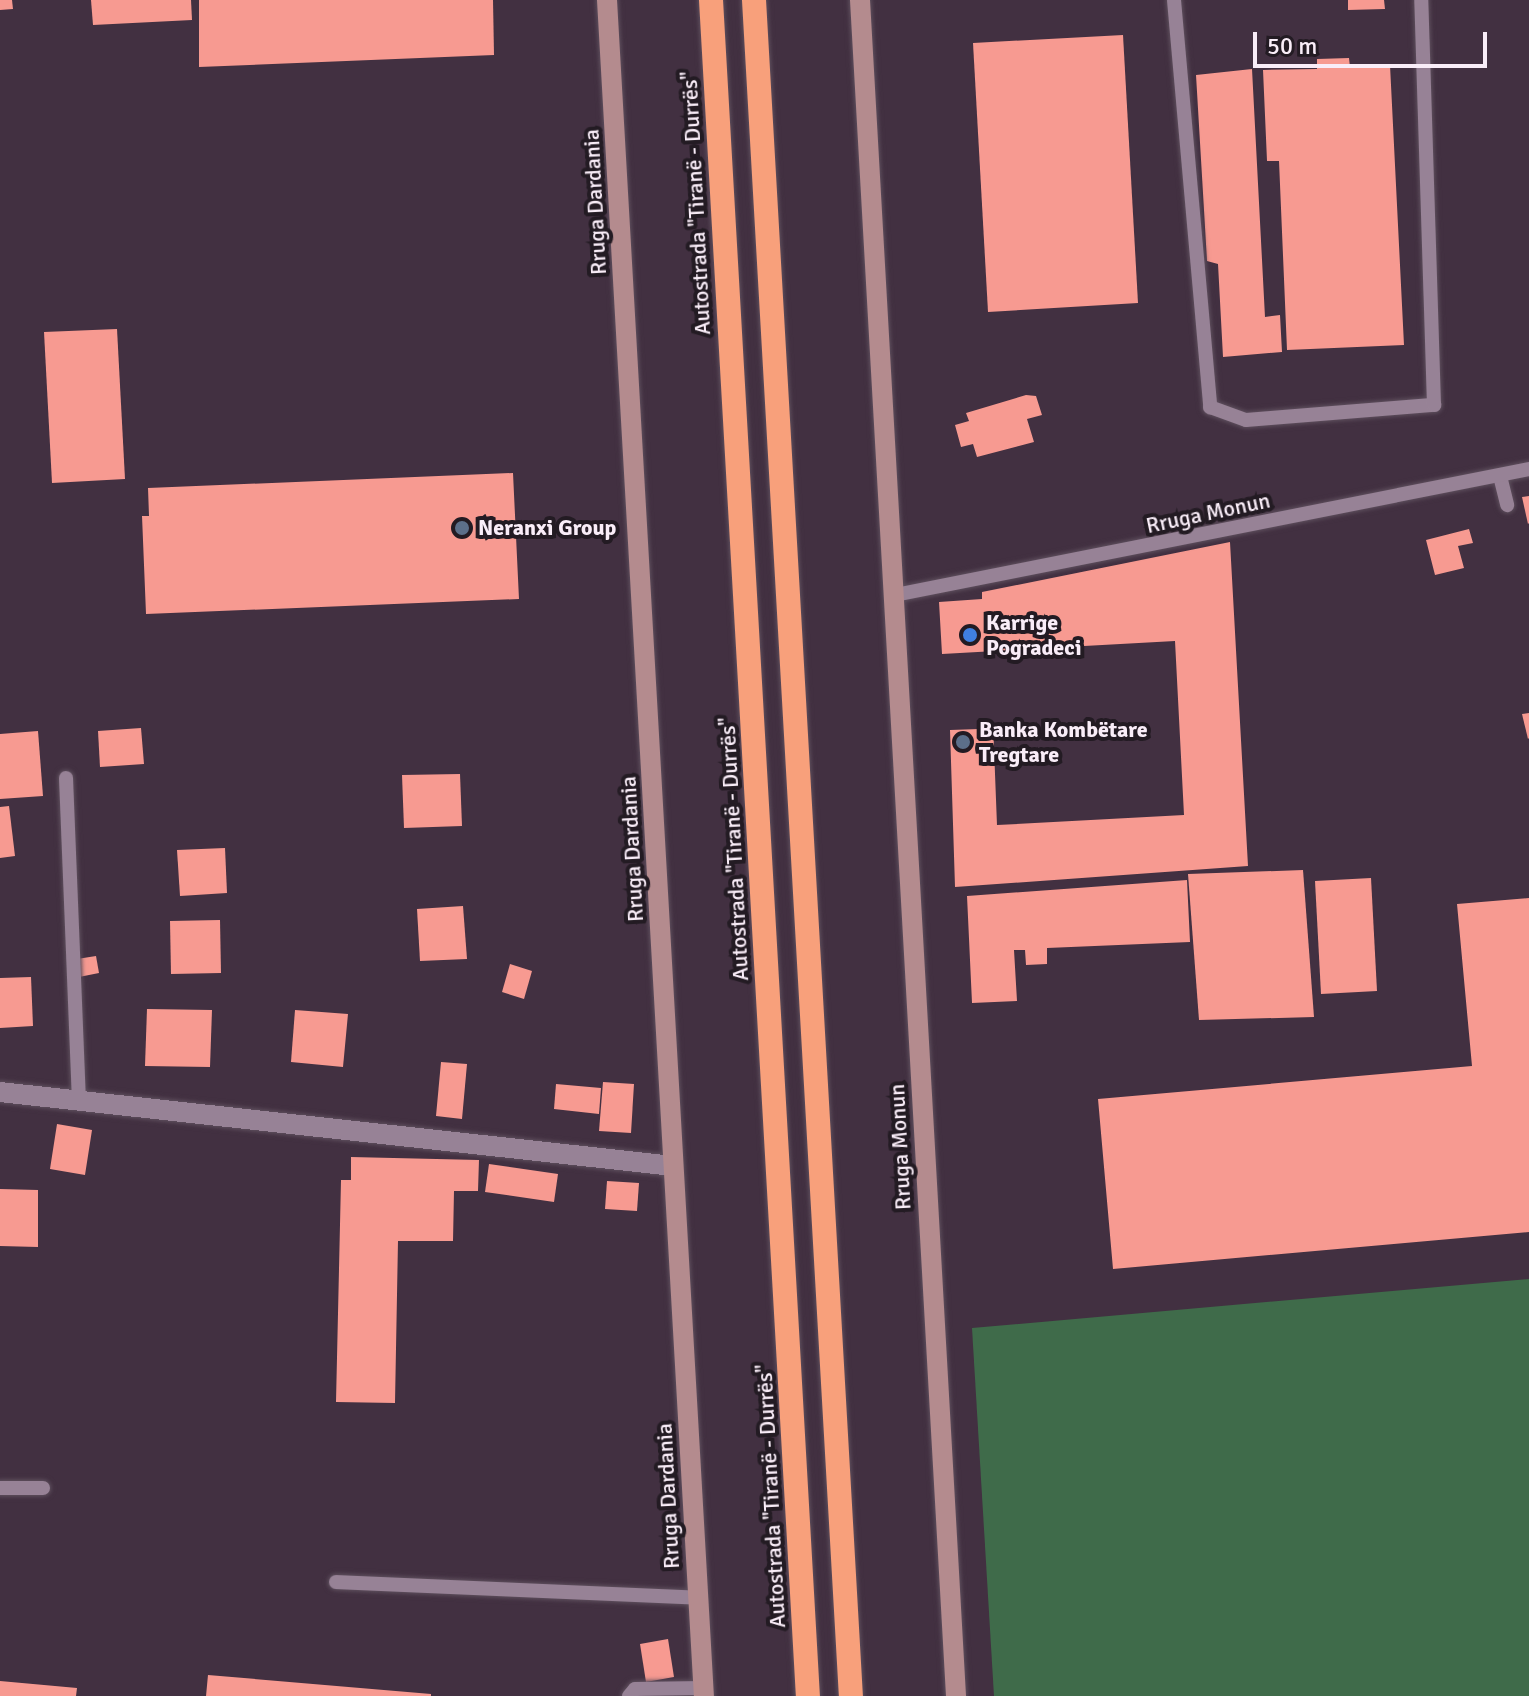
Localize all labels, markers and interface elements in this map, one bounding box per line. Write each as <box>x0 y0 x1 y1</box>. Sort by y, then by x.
scale bar <box>1257 16 1491 66</box>
text: 50 m <box>1267 31 1317 61</box>
street label: Autostrada "Tiranë - Durrës" <box>676 70 716 336</box>
street label: Rruga Dardania <box>578 128 612 276</box>
street label: Rruga Monun <box>1144 487 1272 539</box>
place label: Neranxi Group <box>478 515 616 541</box>
marker: Neranxi Group <box>453 519 471 537</box>
place label: Karrige Pogradeci <box>986 609 1081 660</box>
marker: Karrige Pogradeci <box>961 626 979 644</box>
street label: Autostrada "Tiranë - Durrës" <box>714 716 754 982</box>
place label: Banka Kombëtare Tregtare <box>979 716 1148 768</box>
marker: Banka Kombëtare Tregtare <box>954 733 972 751</box>
street label: Rruga Dardania <box>615 775 649 923</box>
street label: Rruga Monun <box>884 1083 916 1211</box>
street label: Autostrada "Tiranë - Durrës" <box>751 1363 791 1629</box>
street label: Rruga Dardania <box>651 1422 685 1570</box>

